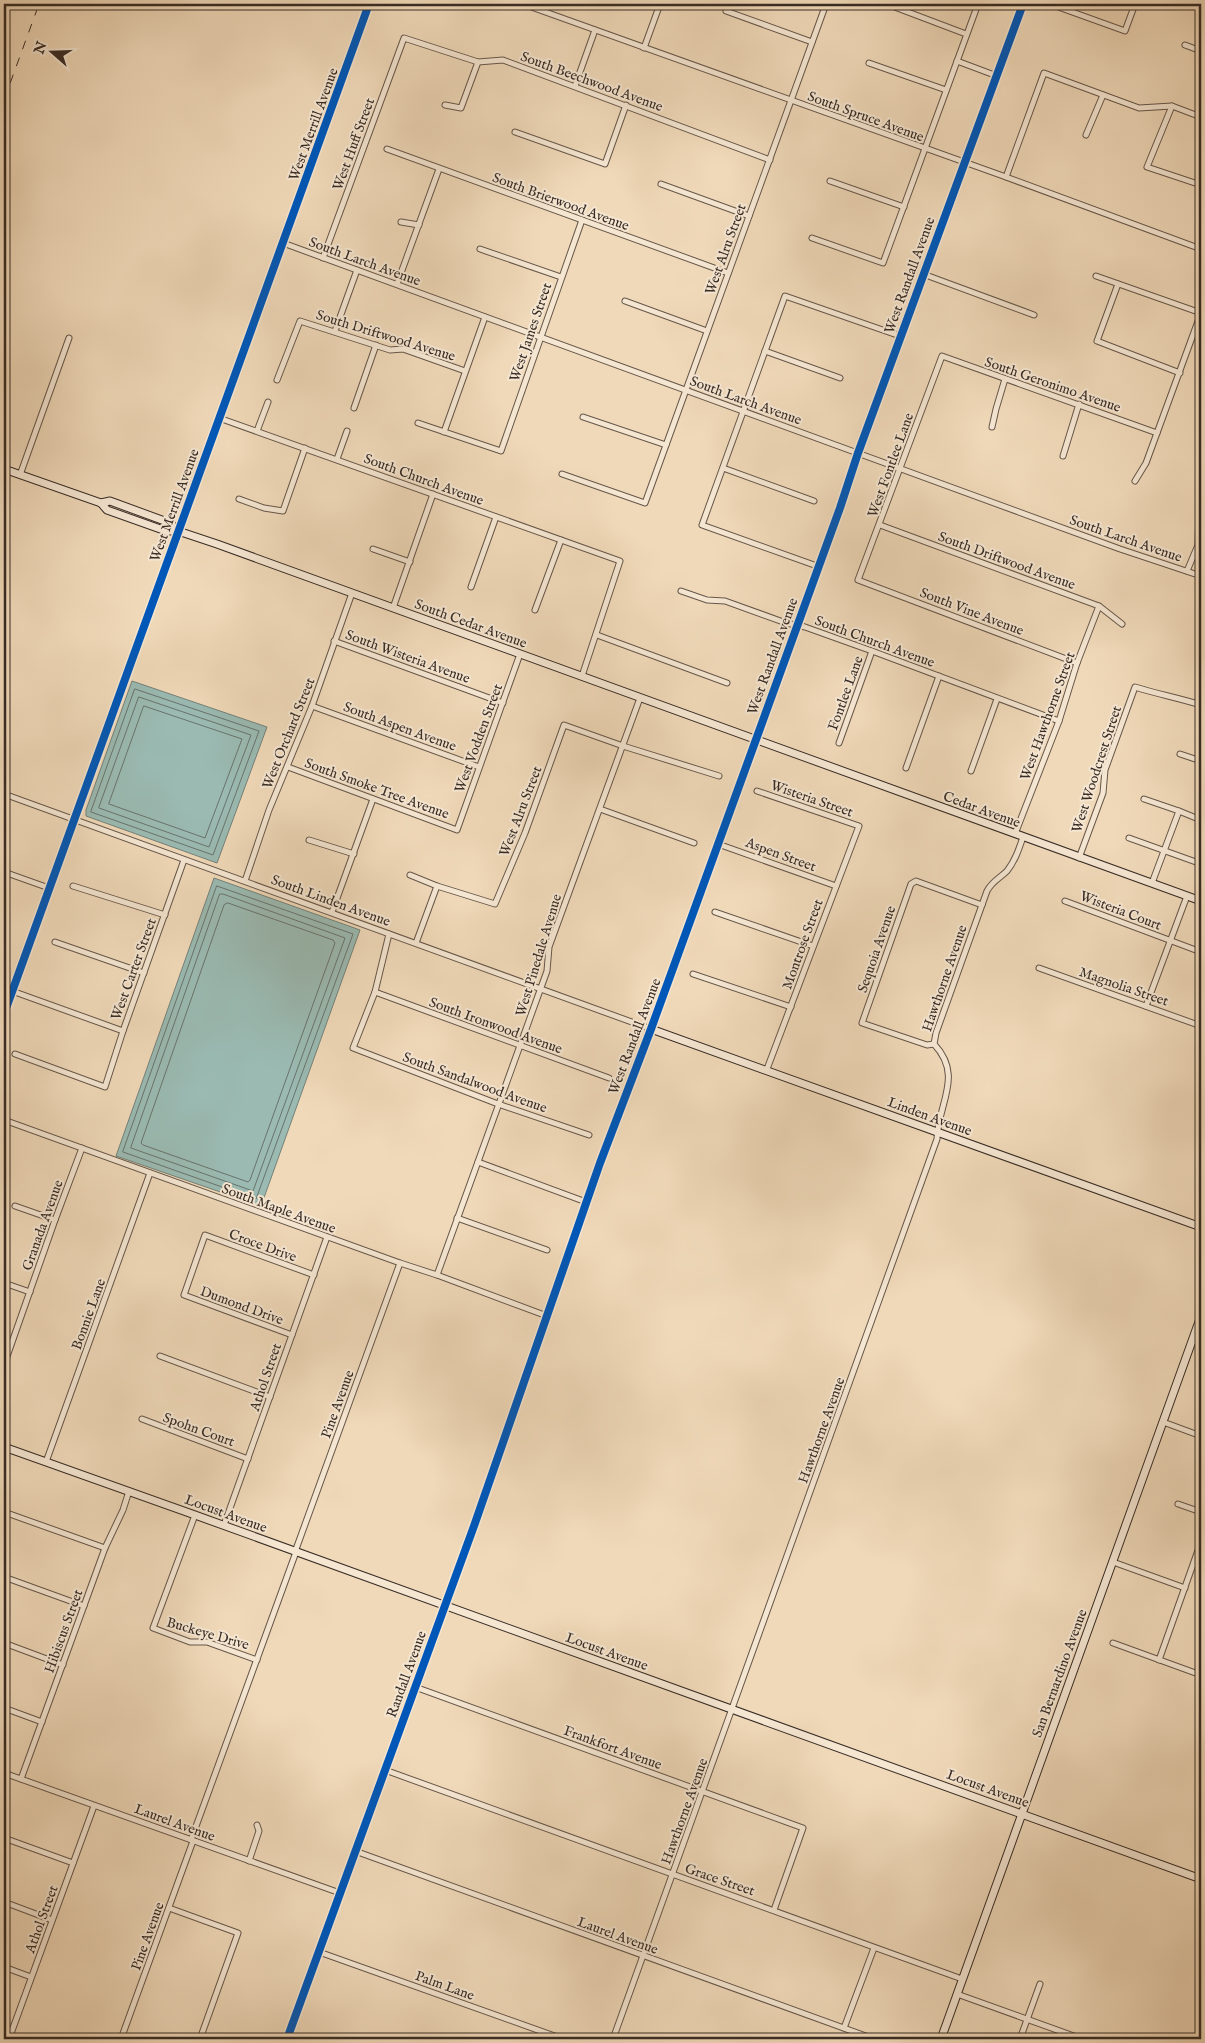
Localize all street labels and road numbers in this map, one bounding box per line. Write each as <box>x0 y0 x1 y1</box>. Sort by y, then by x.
street label: South Beechwood Avenue <box>518 48 666 116</box>
street label: West Merrill Avenue <box>285 65 343 183</box>
street label: South Spruce Avenue <box>805 88 927 147</box>
street label: West Huff Street <box>329 95 379 193</box>
street label: South Brierwood Avenue <box>490 169 632 235</box>
street label: West Alru Street <box>701 201 751 297</box>
street label: West Randall Avenue <box>880 214 940 336</box>
street label: South Larch Avenue <box>306 233 424 291</box>
street label: West James Street <box>506 280 556 384</box>
street label: South Driftwood Avenue <box>314 306 458 366</box>
street label: South Geronimo Avenue <box>982 353 1124 417</box>
street label: South Larch Avenue <box>687 372 805 430</box>
street label: West Fontlee Lane <box>864 410 918 520</box>
street label: West Merrill Avenue <box>146 446 204 564</box>
street label: South Church Avenue <box>361 450 487 510</box>
street label: South Larch Avenue <box>1067 511 1185 567</box>
street label: South Driftwood Avenue <box>936 528 1078 594</box>
street label: South Vine Avenue <box>917 584 1027 640</box>
street label: South Cedar Avenue <box>412 595 530 653</box>
street label: West Randall Avenue <box>743 595 803 717</box>
street label: South Church Avenue <box>812 612 938 672</box>
street label: South Wisteria Avenue <box>343 626 473 688</box>
street label: West Hawthorne Street <box>1016 649 1080 783</box>
street label: Fontlee Lane <box>824 653 868 733</box>
street label: West Orchard Street <box>258 675 320 792</box>
street label: West Vodden Street <box>451 681 507 795</box>
street label: South Aspen Avenue <box>341 698 459 756</box>
street label: West Woodcrest Street <box>1068 703 1126 835</box>
street label: South Smoke Tree Avenue <box>302 754 452 824</box>
street label: West Alru Street <box>495 763 546 859</box>
street label: Wisteria Street <box>768 776 855 822</box>
street label: Cedar Avenue <box>941 788 1023 832</box>
street label: Aspen Street <box>742 834 819 876</box>
street label: South Linden Avenue <box>269 871 393 931</box>
street label: Wisteria Court <box>1077 887 1164 935</box>
street label: West Pinedale Avenue <box>512 891 566 1019</box>
street label: Montrose Street <box>778 897 828 992</box>
street label: Sequoia Avenue <box>854 903 900 995</box>
street label: West Carter Street <box>107 916 161 1023</box>
street label: Hawthorne Avenue <box>918 922 972 1034</box>
street label: Magnolia Street <box>1077 963 1171 1011</box>
street label: West Randall Avenue <box>604 975 666 1097</box>
street label: South Ironwood Avenue <box>426 993 565 1059</box>
street label: South Sandalwood Avenue <box>400 1048 550 1118</box>
street label: Linden Avenue <box>885 1093 975 1141</box>
street label: Granada Avenue <box>18 1177 68 1273</box>
street label: South Maple Avenue <box>219 1180 339 1238</box>
street label: Croce Drive <box>226 1225 300 1267</box>
street label: Bonnie Lane <box>68 1276 110 1353</box>
street label: Dumond Drive <box>198 1283 286 1330</box>
street label: Athol Street <box>246 1341 286 1415</box>
street label: Pine Avenue <box>317 1367 359 1441</box>
street label: Hawthorne Avenue <box>794 1374 850 1486</box>
street label: Spohn Court <box>160 1409 237 1451</box>
street label: Locust Avenue <box>182 1491 270 1537</box>
street label: Hibiscus Street <box>40 1587 87 1676</box>
street label: San Bernardino Avenue <box>1028 1606 1092 1740</box>
street label: Buckeye Drive <box>164 1614 252 1655</box>
street label: Randall Avenue <box>383 1628 431 1720</box>
street label: Locust Avenue <box>563 1629 651 1675</box>
street label: Frankfort Avenue <box>561 1722 665 1774</box>
street label: Hawthorne Avenue <box>657 1755 713 1867</box>
street label: Locust Avenue <box>944 1766 1032 1812</box>
street label: Laurel Avenue <box>132 1800 218 1846</box>
street label: Grace Street <box>682 1860 757 1900</box>
street label: Athol Street <box>21 1883 63 1957</box>
street label: Pine Avenue <box>127 1899 169 1973</box>
street label: Laurel Avenue <box>575 1913 661 1959</box>
street label: Palm Lane <box>413 1967 477 2005</box>

